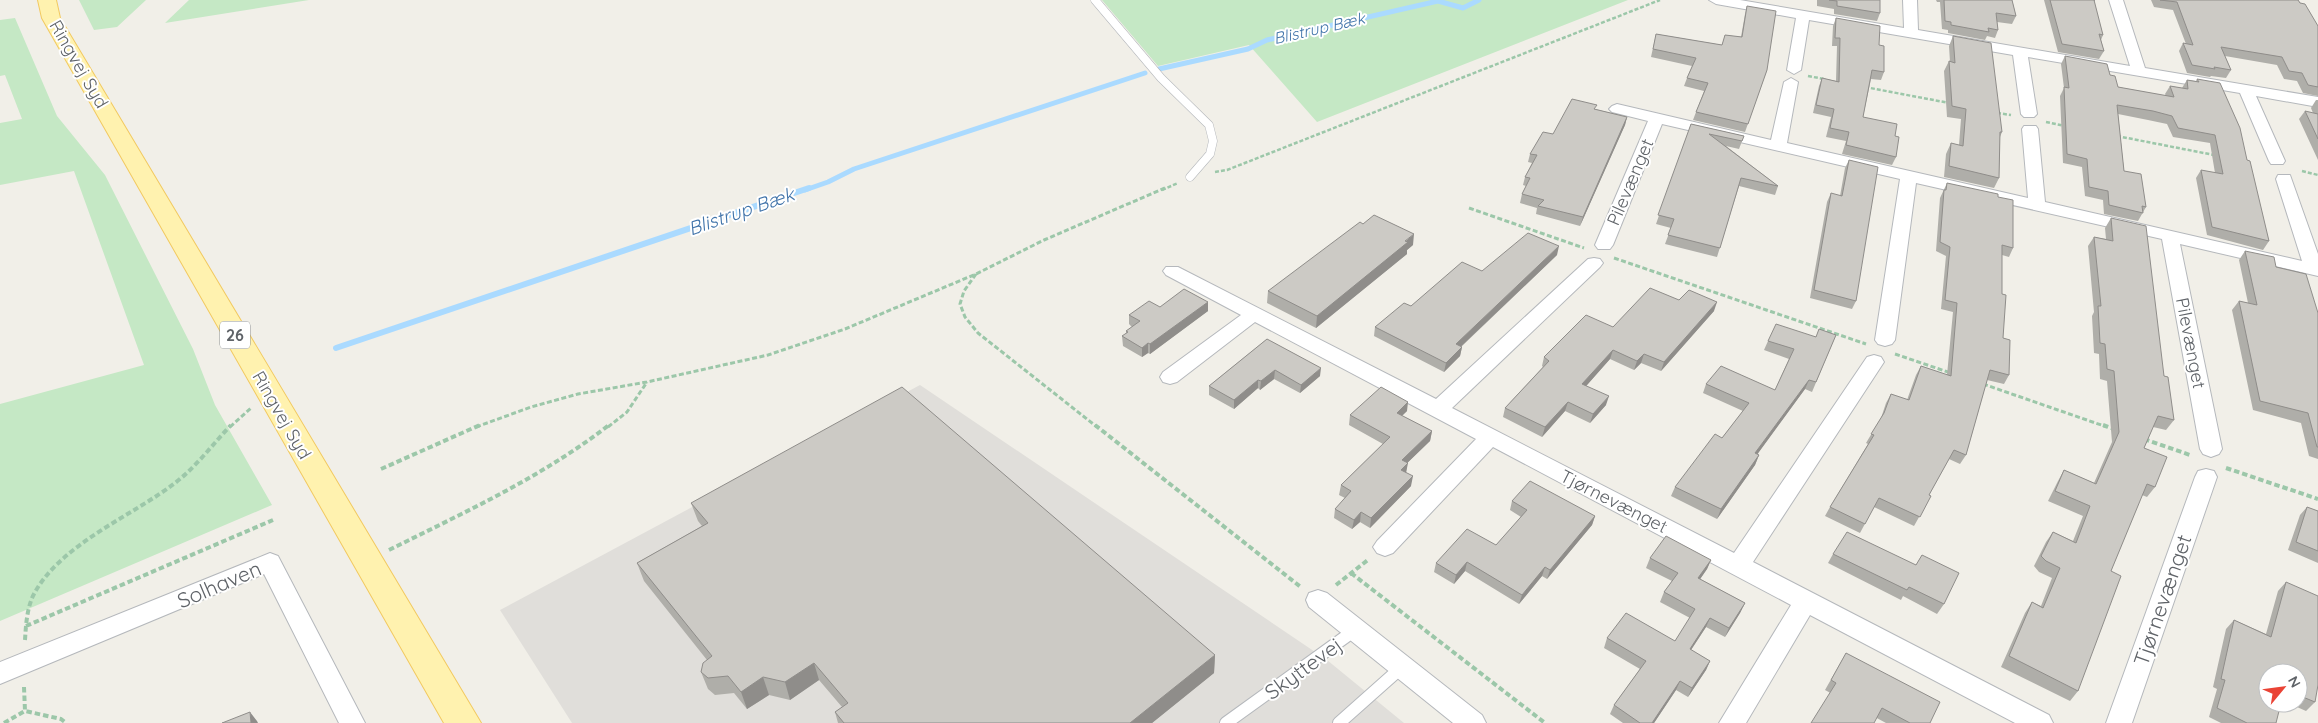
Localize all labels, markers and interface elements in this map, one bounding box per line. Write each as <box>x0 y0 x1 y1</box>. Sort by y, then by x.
water label: Blistrup Bæk <box>1271 7 1368 48</box>
street label: Ringvej Syd <box>45 16 113 112</box>
street label: Pilevænget <box>1601 135 1659 229</box>
water label: Blistrup Bæk <box>685 181 799 240</box>
street label: Pilevænget <box>2171 296 2211 390</box>
road number: 26 <box>220 322 250 348</box>
street label: Ringvej Syd <box>248 367 316 463</box>
street label: Tjørnevænget <box>1557 464 1671 538</box>
street label: Tjørnevænget <box>2127 531 2197 669</box>
street label: Solhaven <box>173 555 265 613</box>
street label: Skyttevej <box>1259 631 1347 705</box>
north arrow <box>2258 663 2308 713</box>
text: N <box>2284 673 2305 691</box>

